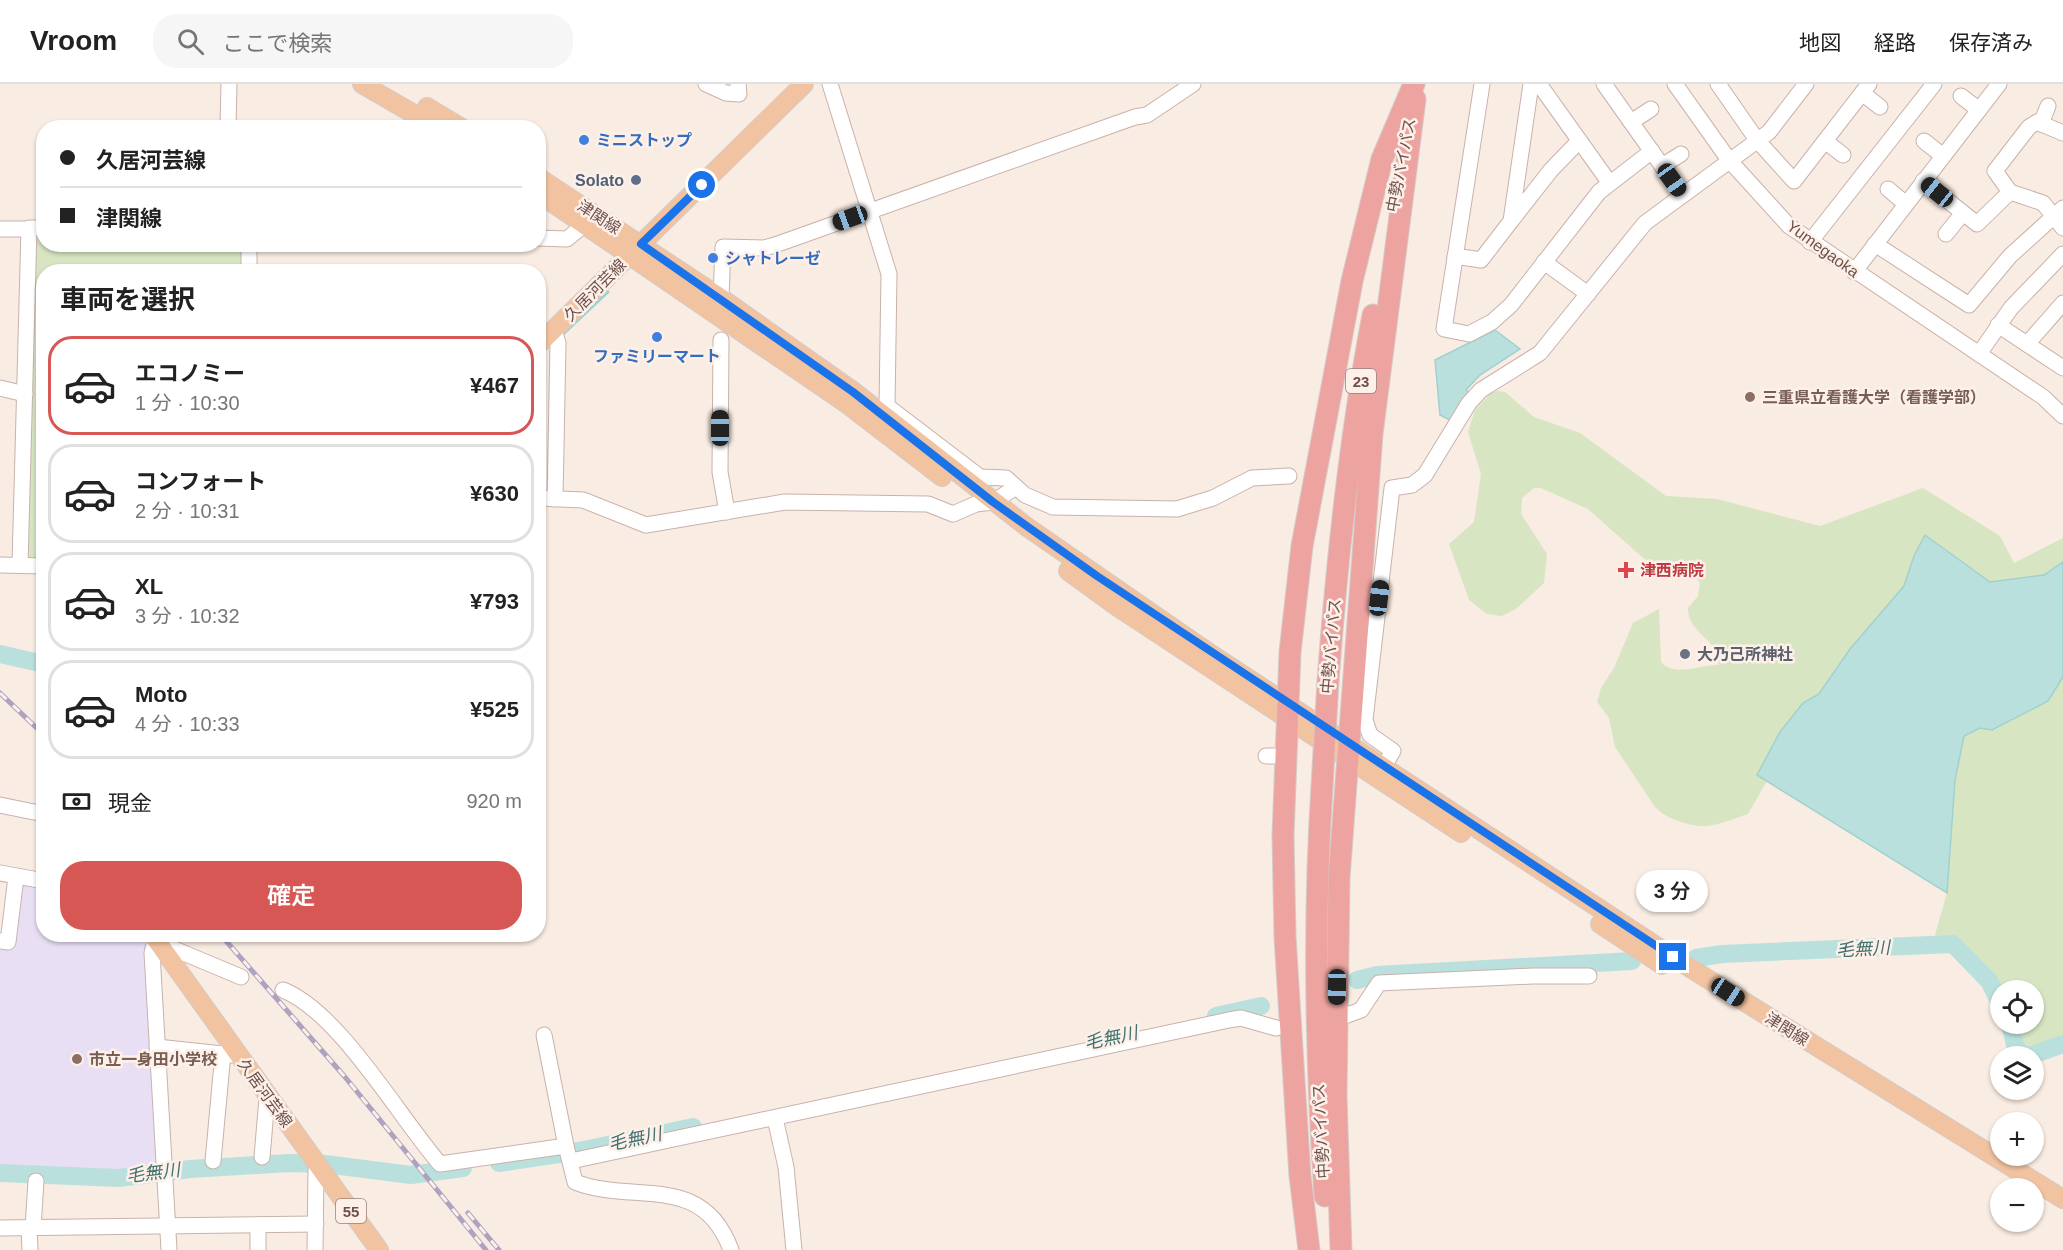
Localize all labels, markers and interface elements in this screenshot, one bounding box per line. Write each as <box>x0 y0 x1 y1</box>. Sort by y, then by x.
search box <box>153 14 573 68</box>
text: Vroom <box>30 25 117 56</box>
icon: search <box>174 25 207 58</box>
text: ここで検索 <box>222 31 332 56</box>
text: 地図 <box>1799 31 1841 54</box>
text: 経路 <box>1874 31 1916 54</box>
text: 保存済み <box>1949 31 2033 54</box>
street label: 中勢バイパス <box>1384 116 1418 214</box>
place label: ミニストップ <box>596 132 692 149</box>
marker: ミニストップ <box>577 133 591 147</box>
text: 久居河芸線 <box>96 148 206 173</box>
car <box>1654 160 1690 200</box>
route start <box>688 171 715 198</box>
place label: Solato <box>575 172 624 189</box>
marker: Solato <box>629 173 643 187</box>
car <box>1917 174 1957 210</box>
street label: 津関線 <box>574 197 624 237</box>
car <box>830 203 870 233</box>
text: 津関線 <box>96 206 162 231</box>
street label: Yumegaoka <box>1784 217 1862 281</box>
place label: シャトレーゼ <box>725 250 821 267</box>
marker: シャトレーゼ <box>706 251 720 265</box>
street label: 久居河芸線 <box>561 256 629 324</box>
text: 車両を選択 <box>60 285 195 315</box>
marker: ファミリーマート <box>650 330 664 344</box>
place label: ファミリーマート <box>593 348 721 365</box>
icon: car <box>63 359 117 413</box>
text: エコノミー <box>135 361 245 386</box>
road number: 23 <box>1346 369 1376 393</box>
text: ¥467 <box>470 373 519 398</box>
place label: 三重県立看護大学（看護学部） <box>1762 389 1986 406</box>
marker: 三重県立看護大学（看護学部） <box>1743 390 1757 404</box>
text: 1 分 · 10:30 <box>135 392 240 414</box>
car <box>711 410 729 446</box>
icon: car <box>63 467 117 521</box>
text: コンフォート <box>135 469 266 494</box>
text: ¥630 <box>470 481 519 506</box>
text: 2 分 · 10:31 <box>135 500 240 522</box>
marker: 津西病院 <box>1617 561 1635 579</box>
place label: 津西病院 <box>1640 562 1704 579</box>
text: XL <box>135 574 163 599</box>
icon: car <box>63 575 117 629</box>
car <box>1368 579 1390 617</box>
text: ¥793 <box>470 589 519 614</box>
street label: 中勢バイパス <box>1318 598 1344 694</box>
text: 3 分 · 10:32 <box>135 605 240 627</box>
place label: 大乃己所神社 <box>1697 645 1793 663</box>
marker: 大乃己所神社 <box>1678 647 1692 661</box>
text: Moto <box>135 682 188 707</box>
icon: car <box>63 683 117 737</box>
text: ¥525 <box>470 697 519 722</box>
text: 4 分 · 10:33 <box>135 713 240 735</box>
icon: cash <box>60 785 93 818</box>
text: 920 m <box>466 790 522 812</box>
text: 現金 <box>108 791 152 816</box>
button: 確定 <box>60 861 522 930</box>
callout: 3 分 <box>1637 870 1709 912</box>
text: 3 分 <box>1654 880 1690 902</box>
water label: 毛無川 <box>1836 937 1892 960</box>
route end <box>1659 943 1686 970</box>
car <box>1328 969 1346 1005</box>
car <box>1708 975 1748 1009</box>
map controls <box>1990 980 2044 1232</box>
button: locate <box>1990 980 2044 1034</box>
street label: 津関線 <box>1762 1009 1812 1049</box>
water label: 毛無川 <box>1083 1022 1141 1053</box>
button: layers <box>1990 1046 2044 1100</box>
place label: 市立一身田小学校 <box>89 1051 217 1068</box>
marker: 市立一身田小学校 <box>70 1052 84 1066</box>
street label: 久居河芸線 <box>235 1056 295 1130</box>
street label: 中勢バイパス <box>1310 1083 1332 1179</box>
button: + <box>1990 1112 2044 1166</box>
water label: 毛無川 <box>607 1123 665 1154</box>
water label: 毛無川 <box>125 1160 183 1186</box>
button: − <box>1990 1178 2044 1232</box>
road number: 55 <box>336 1199 366 1223</box>

